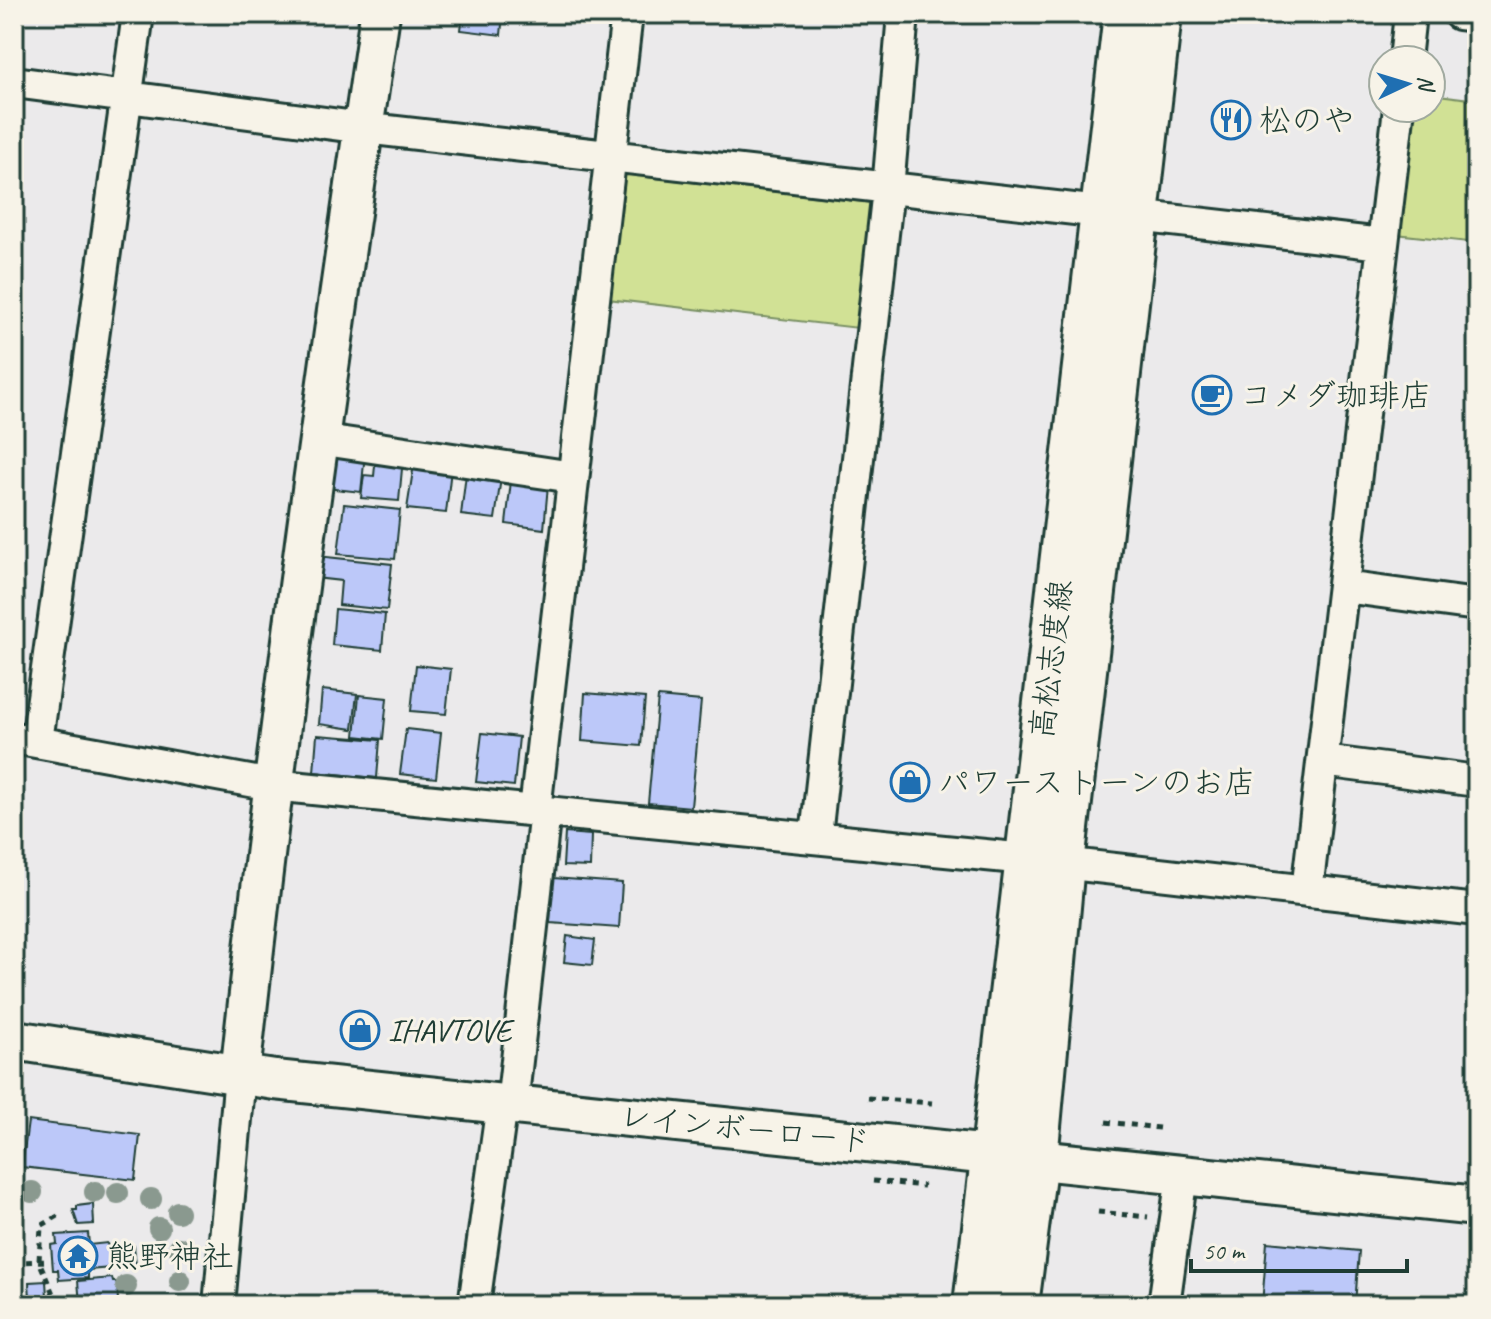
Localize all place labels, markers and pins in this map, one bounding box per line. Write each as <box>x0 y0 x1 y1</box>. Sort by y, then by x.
restaurant icon: 松のや <box>1210 99 1252 141</box>
place label: 松のや <box>1259 100 1355 141</box>
cafe icon: コメダ珈琲店 <box>1191 374 1233 416</box>
place label: コメダ珈琲店 <box>1240 375 1432 416</box>
shop icon: パワーストーンのお店 <box>889 761 931 803</box>
place label: パワーストーンのお店 <box>938 762 1256 803</box>
shop icon: IHAVTOVE <box>339 1009 381 1051</box>
place label: IHAVTOVE <box>388 1010 516 1051</box>
temple icon: 熊野神社 <box>57 1235 99 1277</box>
place label: 熊野神社 <box>106 1236 234 1277</box>

